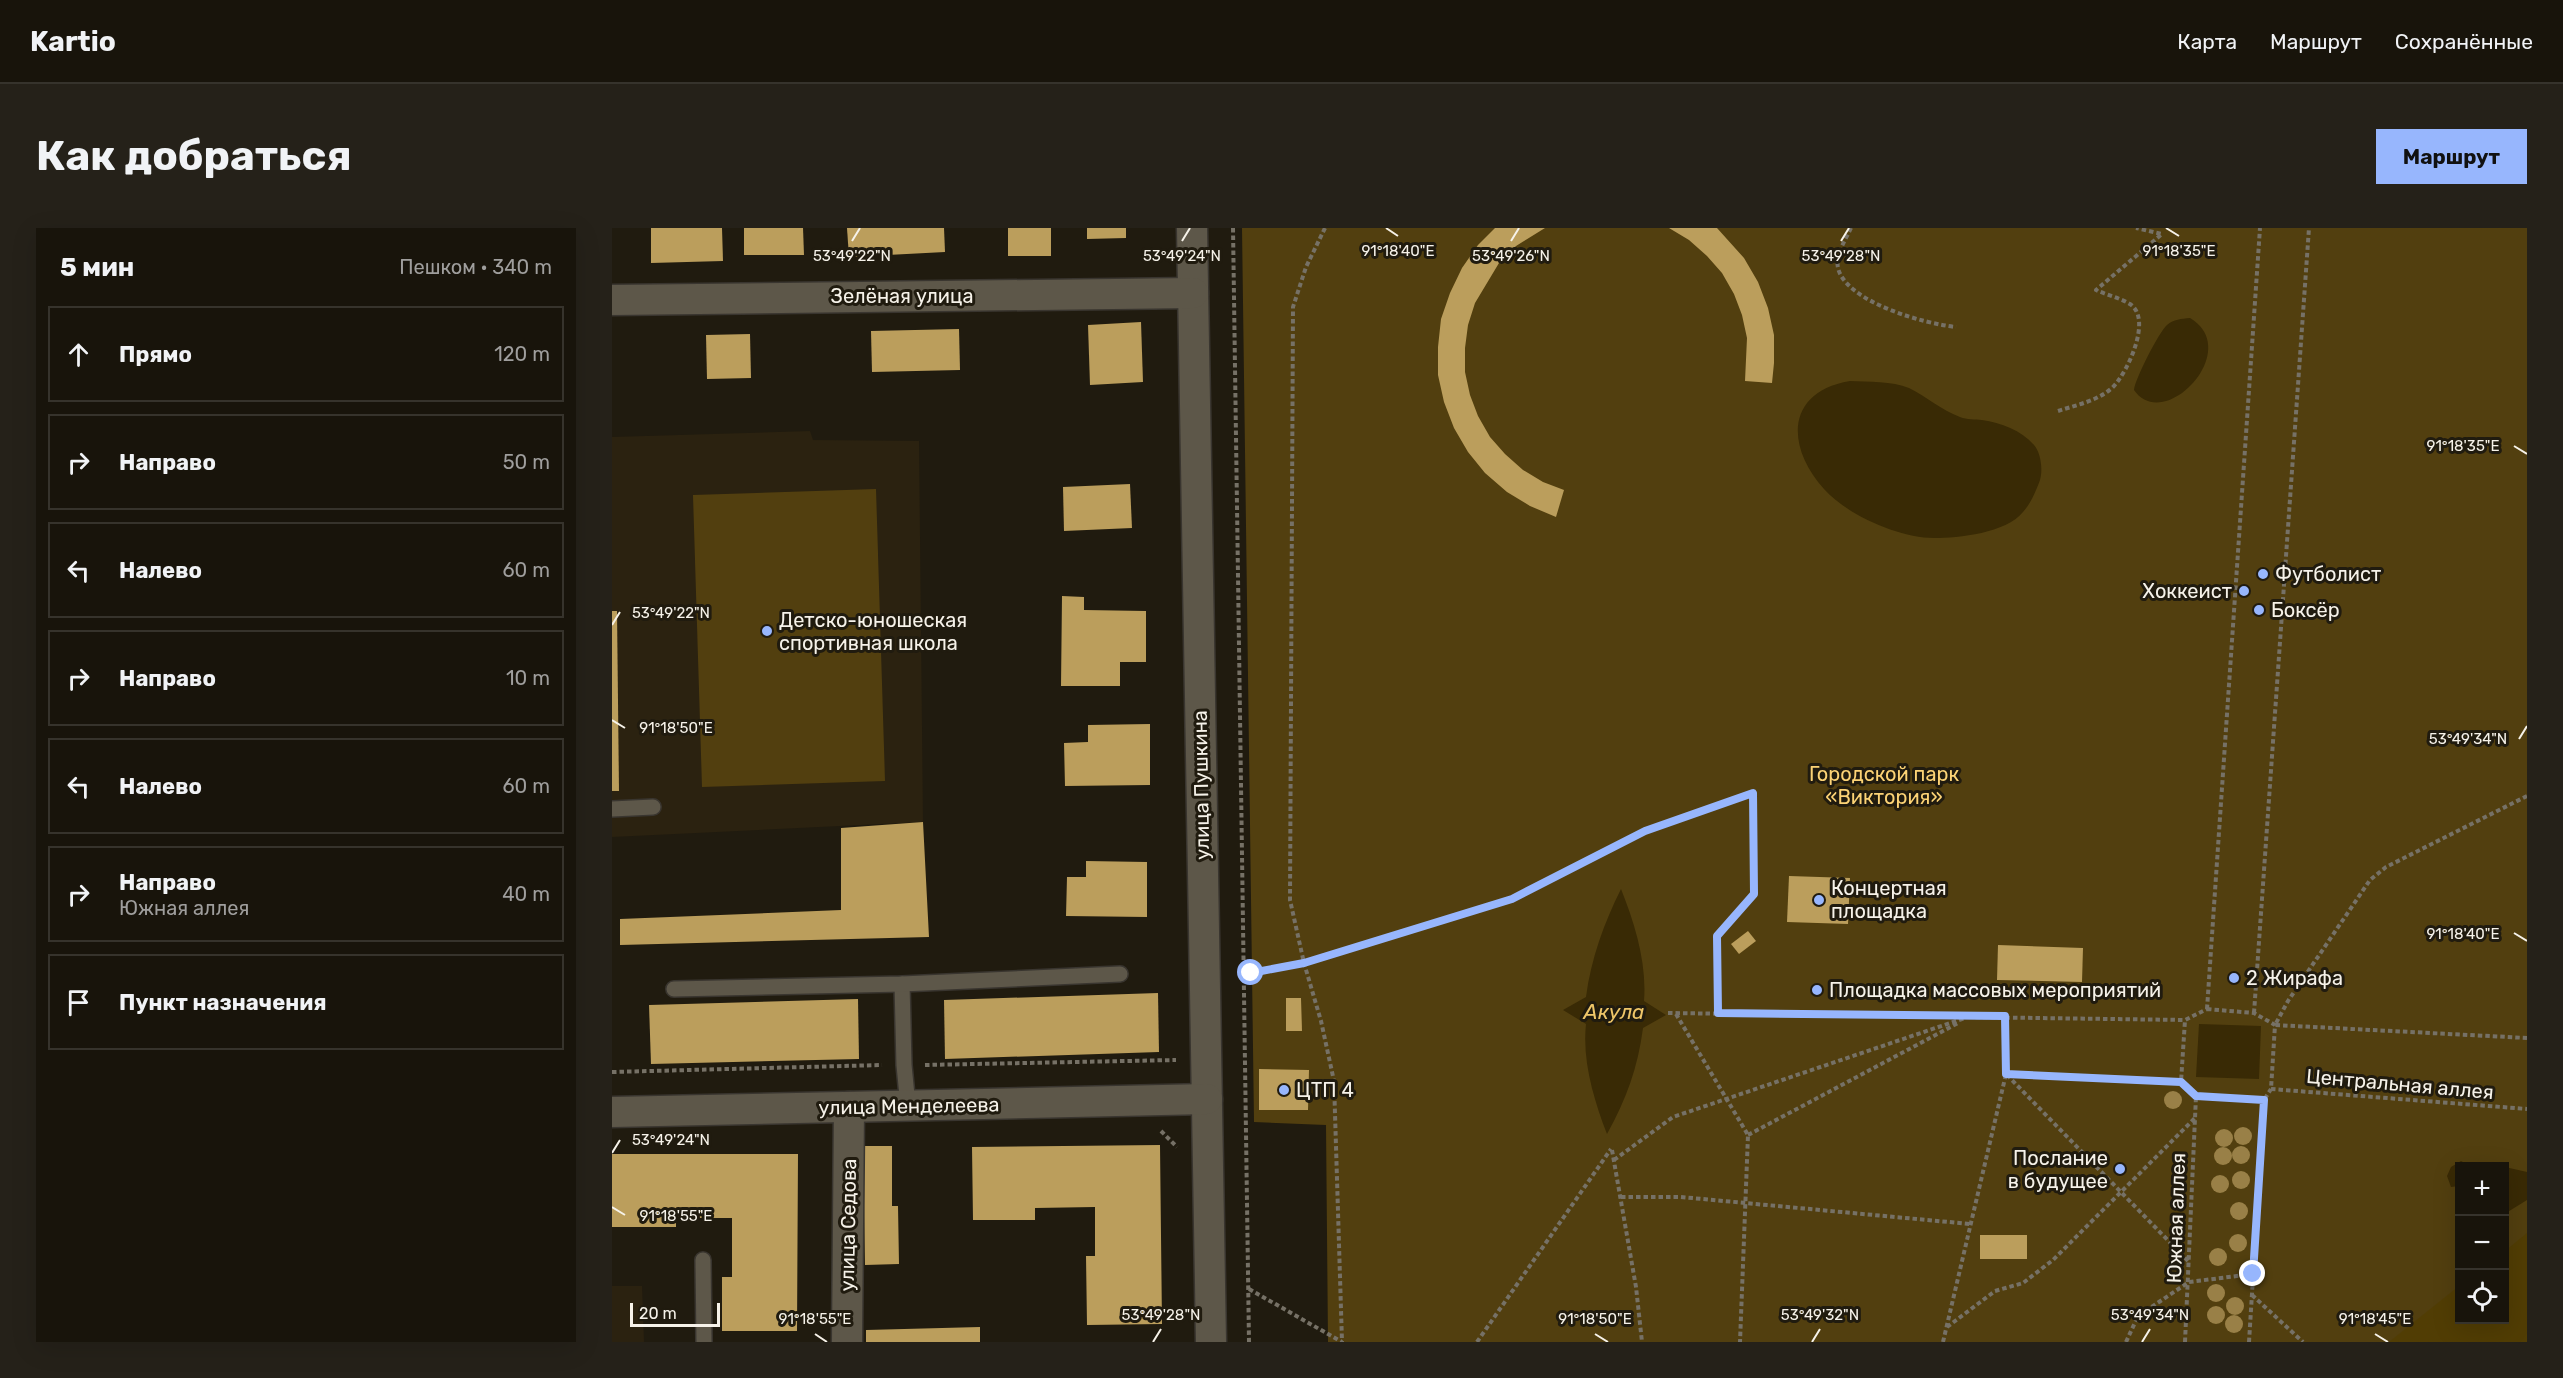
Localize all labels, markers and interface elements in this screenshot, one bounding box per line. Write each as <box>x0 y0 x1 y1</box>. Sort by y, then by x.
text: Kartio <box>30 25 116 58</box>
text: Карта <box>2177 29 2237 54</box>
text: Маршрут <box>2270 29 2362 54</box>
text: Сохранённые <box>2395 29 2533 54</box>
button: Маршрут <box>2376 129 2527 184</box>
text: Как добраться <box>36 131 352 181</box>
text: 91°18'40"E <box>1361 242 1435 260</box>
text: 91°18'35"E <box>2143 242 2216 260</box>
text: 53°49'22"N <box>813 247 891 265</box>
text: 53°49'24"N <box>1143 247 1221 265</box>
text: 53°49'26"N <box>1472 247 1550 265</box>
text: 53°49'28"N <box>1802 247 1880 265</box>
text: 5 мин <box>60 252 134 283</box>
text: Пешком · 340 m <box>399 255 552 279</box>
street label: Зелёная улица <box>831 284 973 308</box>
icon: ahead <box>62 338 95 371</box>
text: Прямо <box>119 341 192 368</box>
text: 120 m <box>494 342 550 366</box>
text: 91°18'35"E <box>2427 437 2500 455</box>
icon: right <box>62 446 95 479</box>
text: Направо <box>119 449 216 476</box>
text: 50 m <box>503 450 550 474</box>
icon: left <box>62 554 95 587</box>
text: Налево <box>119 557 202 584</box>
text: 60 m <box>503 558 550 582</box>
place label: Футболист <box>2275 562 2381 586</box>
marker: Футболист <box>2256 567 2270 581</box>
place label: Хоккеист <box>2142 579 2232 603</box>
marker: Хоккеист <box>2237 584 2251 598</box>
place label: Боксёр <box>2271 598 2340 622</box>
marker: Боксёр <box>2252 603 2266 617</box>
text: 53°49'22"N <box>632 604 710 622</box>
place label: Детско-юношеская спортивная школа <box>779 608 967 655</box>
marker: Детско-юношеская спортивная школа <box>760 624 774 638</box>
icon: right <box>62 662 95 695</box>
text: Направо <box>119 665 216 692</box>
text: 10 m <box>506 666 550 690</box>
street label: улица Пушкина <box>1188 710 1214 860</box>
text: 91°18'50"E <box>639 719 713 737</box>
text: 53°49'34"N <box>2429 730 2507 748</box>
park label: Городской парк «Виктория» <box>1809 762 1959 809</box>
icon: left <box>62 770 95 803</box>
text: Налево <box>119 773 202 800</box>
text: 60 m <box>503 774 550 798</box>
text: Направо <box>119 869 216 896</box>
place label: Концертная площадка <box>1831 876 1947 923</box>
icon: right <box>62 878 95 911</box>
text: 40 m <box>502 882 550 906</box>
marker: Концертная площадка <box>1812 893 1826 907</box>
text: Южная аллея <box>119 896 249 920</box>
text: 91°18'40"E <box>2426 925 2500 943</box>
route start <box>1237 959 1263 985</box>
place label: 2 Жирафа <box>2246 966 2343 990</box>
marker: 2 Жирафа <box>2227 971 2241 985</box>
place label: Площадка массовых мероприятий <box>1829 978 2161 1002</box>
marker: Площадка массовых мероприятий <box>1810 983 1824 997</box>
icon: arrive <box>62 986 95 1019</box>
text: Пункт назначения <box>119 989 327 1016</box>
water label: Акула <box>1583 999 1644 1024</box>
street label: Центральная аллея <box>2305 1064 2495 1104</box>
place label: ЦТП 4 <box>1296 1078 1354 1102</box>
marker: ЦТП 4 <box>1277 1083 1291 1097</box>
street label: улица Менделеева <box>818 1092 1000 1120</box>
text: 53°49'24"N <box>632 1131 710 1149</box>
place label: Послание в будущее <box>2008 1146 2108 1193</box>
street label: Южная аллея <box>2162 1152 2190 1284</box>
street label: улица Седова <box>835 1158 861 1292</box>
marker: Послание в будущее <box>2113 1162 2127 1176</box>
map controls <box>2455 1162 2509 1324</box>
button: + <box>2455 1162 2509 1216</box>
text: 91°18'55"E <box>640 1207 712 1225</box>
button: − <box>2455 1216 2509 1270</box>
route end <box>2239 1260 2265 1286</box>
button: locate <box>2455 1270 2509 1324</box>
scale bar <box>630 1300 720 1328</box>
text: 20 m <box>639 1304 677 1323</box>
text: 53°49'28"N <box>1122 1306 1200 1324</box>
text: 53°49'32"N <box>1781 1306 1859 1324</box>
text: 53°49'34"N <box>2111 1306 2189 1324</box>
text: 91°18'55"E <box>779 1310 851 1328</box>
text: 91°18'50"E <box>1558 1310 1632 1328</box>
text: 91°18'45"E <box>2339 1310 2411 1328</box>

